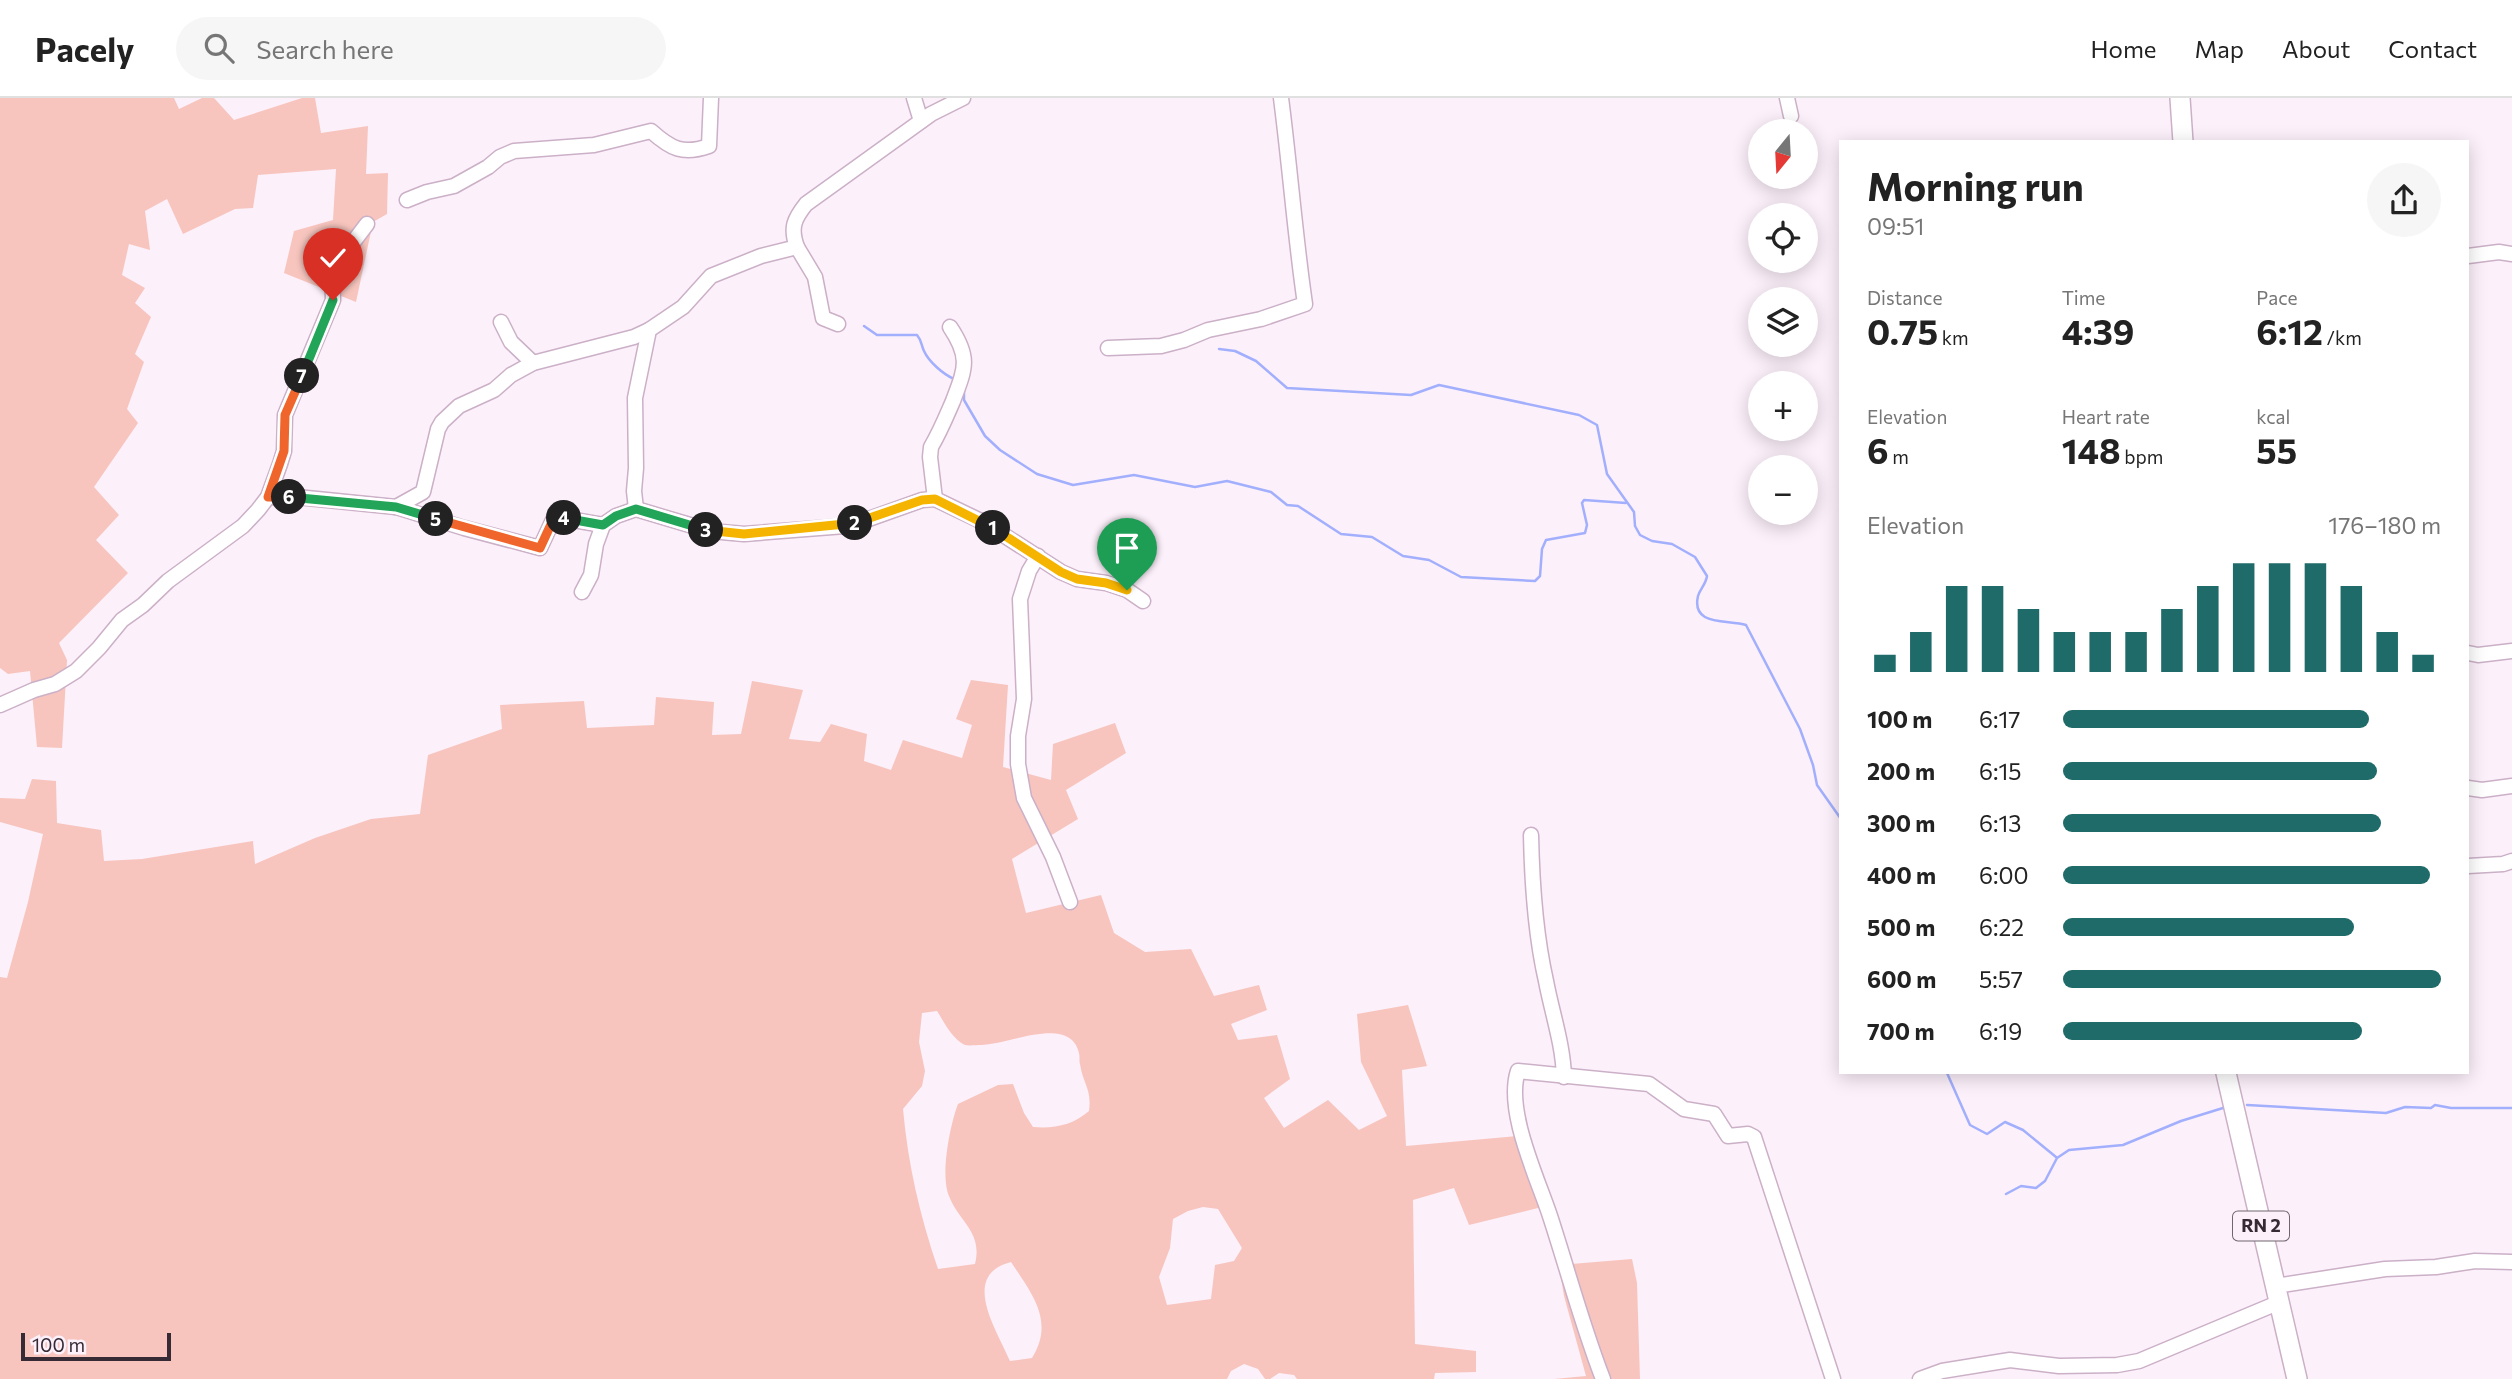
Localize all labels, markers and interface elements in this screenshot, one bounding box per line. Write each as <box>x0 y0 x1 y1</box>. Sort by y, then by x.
search box <box>176 17 666 80</box>
text: Pacely <box>35 28 134 69</box>
icon: search <box>200 29 238 67</box>
text: Search here <box>256 33 394 64</box>
text: Home <box>2091 34 2157 63</box>
text: Map <box>2195 34 2244 63</box>
text: About <box>2282 34 2350 63</box>
text: Contact <box>2388 34 2477 63</box>
north arrow <box>1748 119 1818 189</box>
map controls <box>1748 119 1818 525</box>
text: Morning run <box>1867 162 2084 209</box>
button: share <box>2367 163 2441 237</box>
button: locate <box>1748 203 1818 273</box>
text: 09:51 <box>1867 212 1924 240</box>
pin <box>303 228 363 300</box>
icon: check <box>314 239 352 277</box>
text: Distance <box>1867 286 1943 309</box>
text: Time <box>2062 286 2105 309</box>
text: Pace <box>2256 286 2298 309</box>
button: layers <box>1748 287 1818 357</box>
text: 0.75 <box>1867 309 1938 352</box>
text: 4:39 <box>2062 309 2134 352</box>
text: 6:12 <box>2256 309 2323 352</box>
text: km <box>1938 326 1969 349</box>
text: /km <box>2323 326 2362 349</box>
pin: 7 <box>284 358 320 394</box>
text: 7 <box>296 364 307 387</box>
button: + <box>1748 371 1818 441</box>
text: Elevation <box>1867 405 1947 428</box>
text: Heart rate <box>2062 405 2150 428</box>
text: kcal <box>2256 405 2290 428</box>
text: 6 <box>1867 428 1889 471</box>
text: 148 <box>2062 428 2121 471</box>
text: 55 <box>2256 428 2297 471</box>
text: m <box>1889 445 1909 468</box>
text: bpm <box>2121 445 2163 468</box>
button: − <box>1748 455 1818 525</box>
pin: 6 <box>272 480 306 514</box>
text: 6 <box>283 485 294 508</box>
pin: 4 <box>546 500 582 536</box>
pin: 5 <box>418 502 453 536</box>
text: 4 <box>558 506 569 529</box>
pin: 2 <box>838 506 872 540</box>
text: 5 <box>430 507 441 530</box>
pin: 1 <box>976 510 1010 546</box>
text: 2 <box>849 511 860 534</box>
text: Elevation <box>1867 511 1964 539</box>
text: 176–180 m <box>2328 511 2441 539</box>
pin: 3 <box>688 512 724 548</box>
text: 1 <box>988 516 997 539</box>
text: 3 <box>700 518 711 541</box>
pin <box>1097 518 1157 590</box>
icon: arrive <box>1108 529 1146 567</box>
text: 100 m <box>1867 705 1932 733</box>
text: 6:17 <box>1979 705 2020 733</box>
text: 200 m <box>1867 757 1935 785</box>
text: 6:15 <box>1979 757 2021 785</box>
text: 300 m <box>1867 809 1935 837</box>
text: 6:13 <box>1979 809 2021 837</box>
text: 400 m <box>1867 861 1936 889</box>
text: 6:00 <box>1979 861 2028 889</box>
text: 500 m <box>1867 913 1935 941</box>
text: 6:22 <box>1979 913 2024 941</box>
text: 600 m <box>1867 965 1936 993</box>
text: 5:57 <box>1979 965 2023 993</box>
text: 700 m <box>1867 1017 1935 1045</box>
text: 6:19 <box>1979 1017 2022 1045</box>
road number: RN 2 <box>2233 1212 2289 1240</box>
scale bar <box>21 1330 172 1362</box>
text: 100 m <box>32 1333 85 1356</box>

